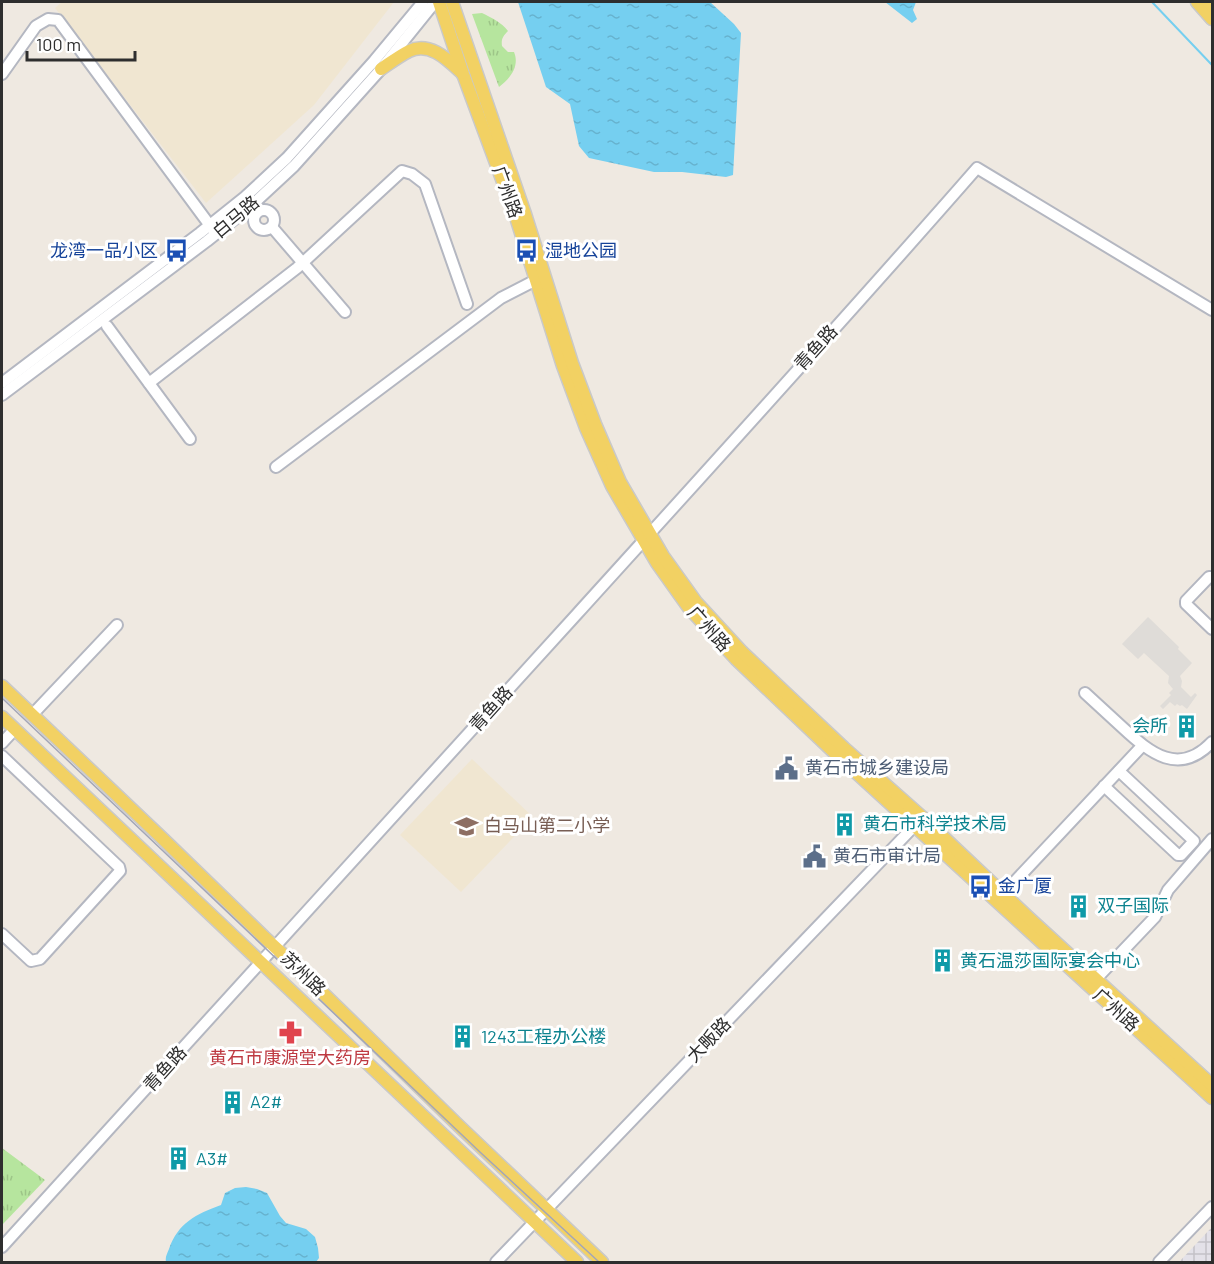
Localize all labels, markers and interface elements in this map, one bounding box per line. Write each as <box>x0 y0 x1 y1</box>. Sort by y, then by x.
scale bar <box>27 24 135 62</box>
text: 100 m <box>36 33 81 55</box>
street label: 广州路 <box>488 163 528 221</box>
street label: 白马路 <box>208 190 263 242</box>
bus stop icon: 龙湾一品小区 <box>163 238 189 264</box>
bus stop icon: 湿地公园 <box>514 238 540 264</box>
place label: 龙湾一品小区 <box>50 239 158 261</box>
place label: 湿地公园 <box>545 239 617 261</box>
street label: 青鱼路 <box>789 320 841 375</box>
street label: 广州路 <box>684 601 736 656</box>
street label: 青鱼路 <box>464 681 516 736</box>
building icon: 会所 <box>1173 713 1199 739</box>
place label: 会所 <box>1132 714 1168 736</box>
public building icon: 黄石市城乡建设局 <box>774 755 800 781</box>
place label: 黄石市城乡建设局 <box>805 756 949 778</box>
building icon: 黄石市科学技术局 <box>832 811 858 837</box>
place label: 黄石市科学技术局 <box>863 812 1007 834</box>
school or university icon: 白马山第二小学 <box>453 813 479 839</box>
place label: 白马山第二小学 <box>484 814 610 836</box>
public building icon: 黄石市审计局 <box>802 843 828 869</box>
place label: 黄石市审计局 <box>833 844 941 866</box>
bus stop icon: 金广厦 <box>967 873 993 899</box>
place label: 金广厦 <box>998 874 1052 896</box>
building icon: 双子国际 <box>1066 893 1092 919</box>
place label: 双子国际 <box>1097 894 1169 916</box>
street label: 苏州路 <box>277 947 331 1000</box>
building icon: 黄石温莎国际宴会中心 <box>929 948 955 974</box>
place label: 黄石温莎国际宴会中心 <box>960 949 1140 971</box>
street label: 广州路 <box>1089 983 1144 1035</box>
street label: 大畈路 <box>682 1012 735 1066</box>
pharmacy icon: 黄石市康源堂大药房 <box>277 1019 303 1045</box>
building icon: 1243工程办公楼 <box>450 1024 476 1050</box>
place label: 1243工程办公楼 <box>481 1025 606 1047</box>
street label: 青鱼路 <box>138 1041 190 1096</box>
place label: 黄石市康源堂大药房 <box>209 1046 371 1068</box>
building icon: A2# <box>219 1089 245 1115</box>
place label: A2# <box>250 1090 282 1112</box>
building icon: A3# <box>165 1146 191 1172</box>
place label: A3# <box>196 1147 228 1169</box>

